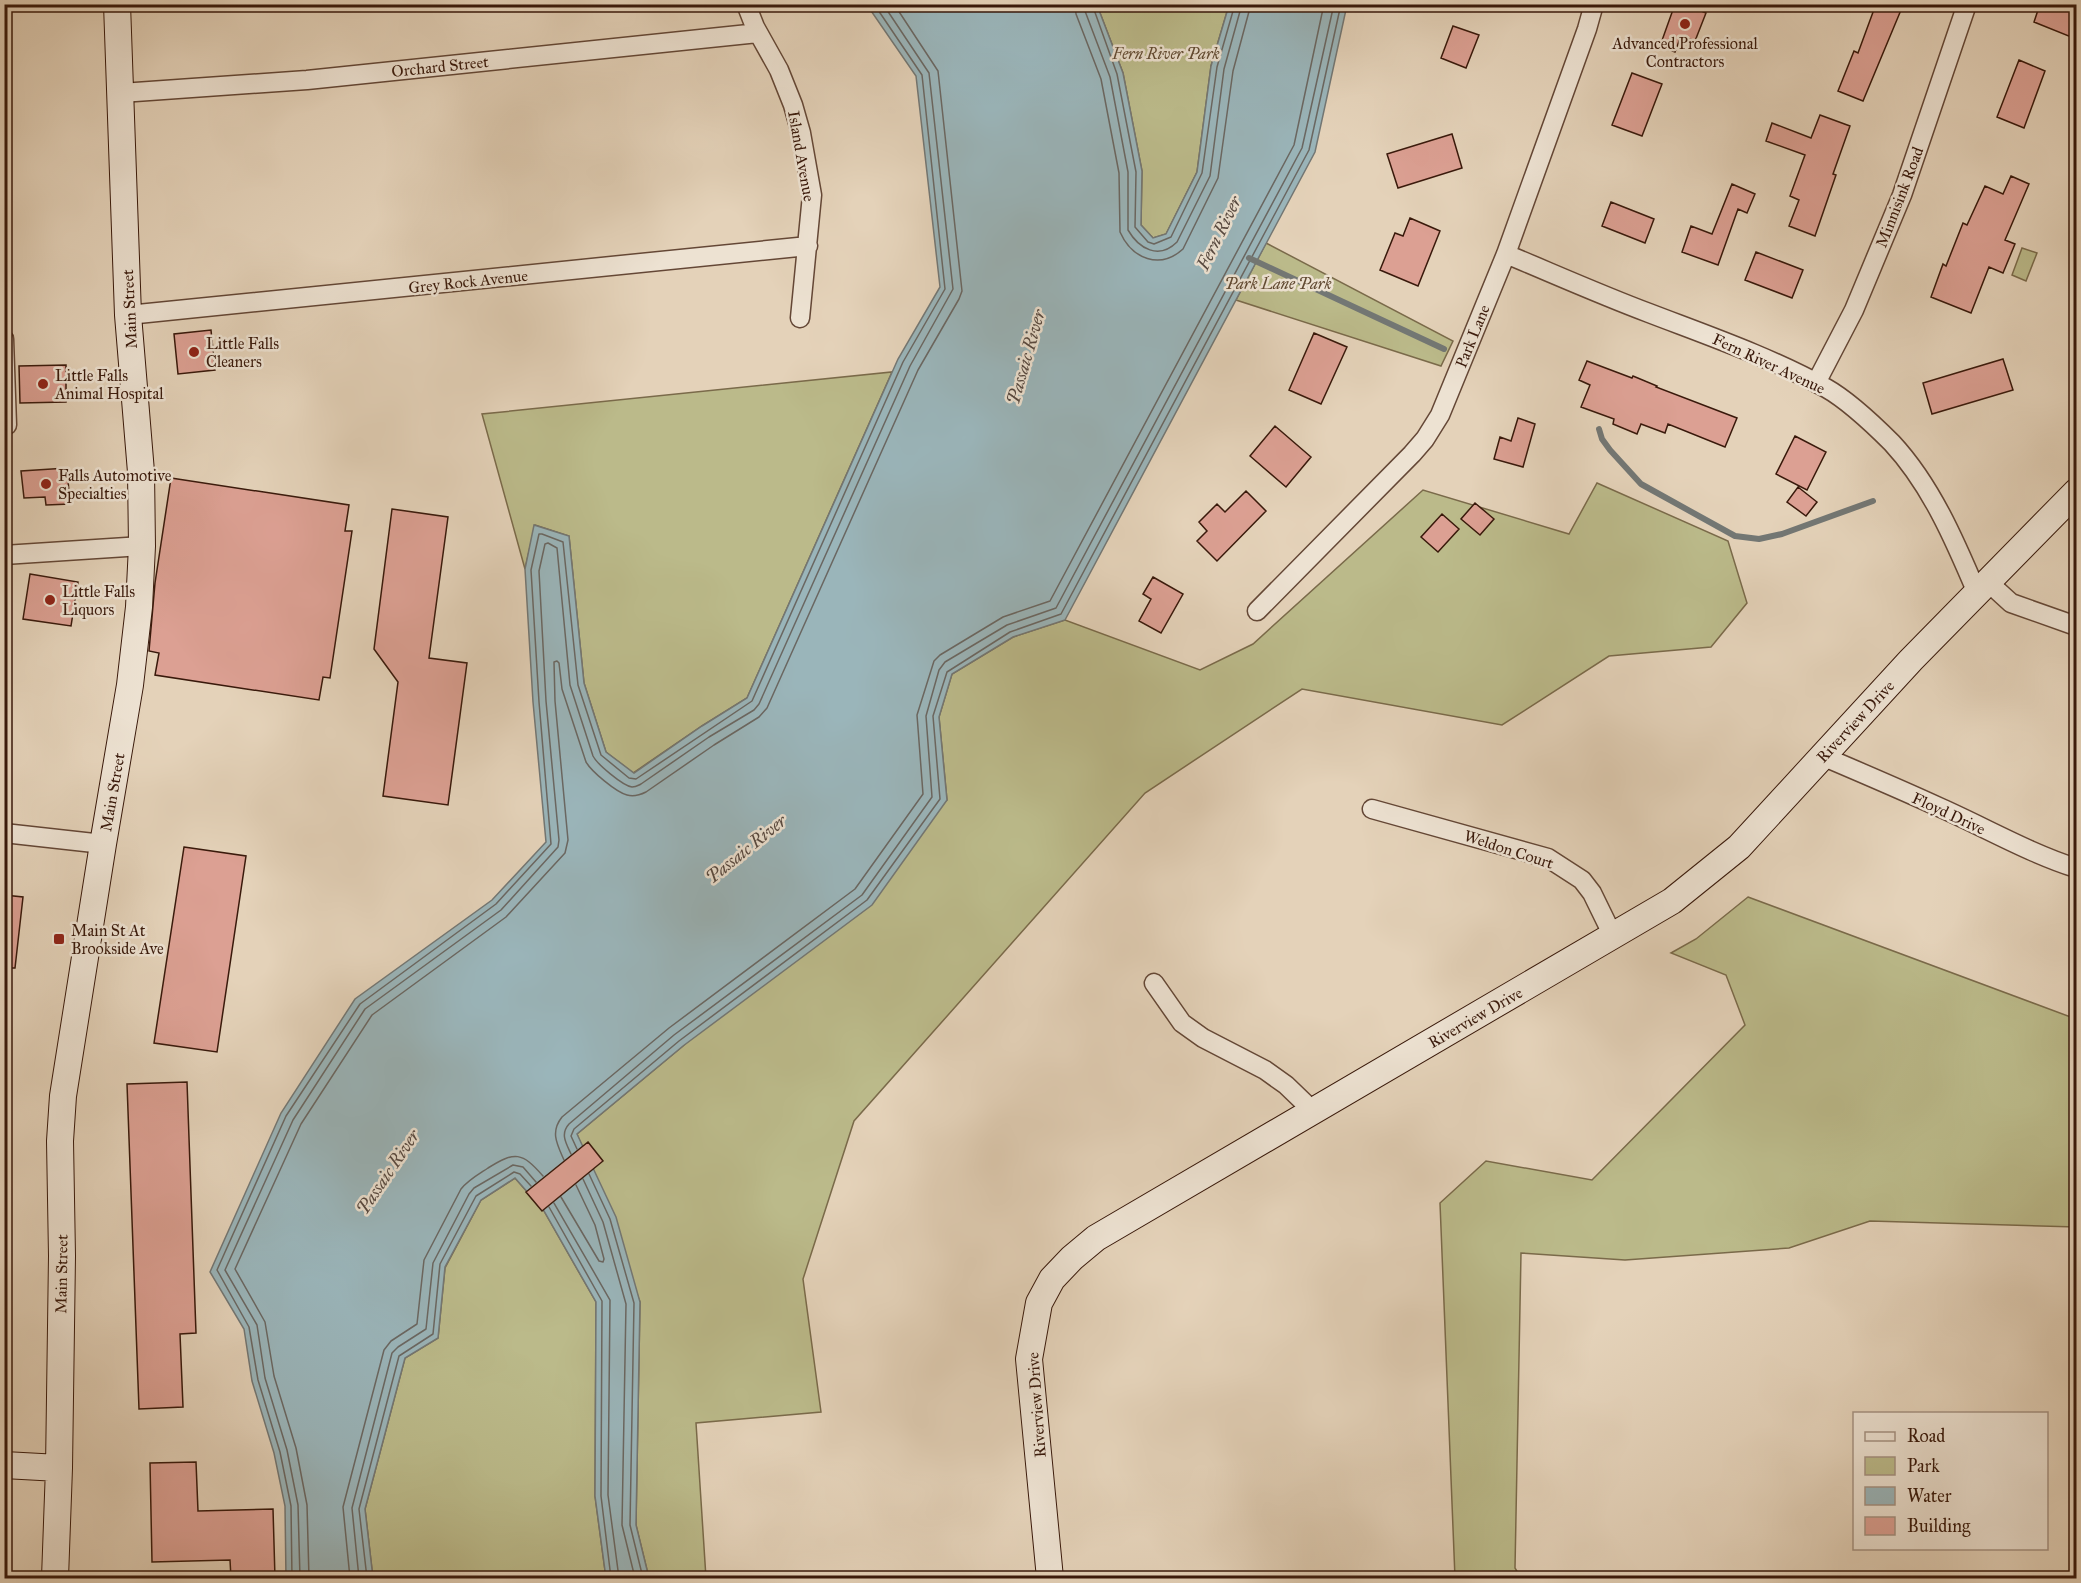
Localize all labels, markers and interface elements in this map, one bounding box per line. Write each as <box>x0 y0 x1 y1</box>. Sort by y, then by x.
marker: Advanced Professional Contractors <box>1678 17 1692 31</box>
place label: Advanced Professional Contractors <box>1611 34 1758 71</box>
park label: Fern River Park <box>1111 44 1220 63</box>
street label: Orchard Street <box>390 52 490 81</box>
street label: Island Avenue <box>784 109 819 203</box>
street label: Minnisink Road <box>1872 144 1927 250</box>
water label: Fern River <box>1191 191 1247 274</box>
street label: Grey Rock Avenue <box>407 266 529 297</box>
street label: Main Street <box>118 268 141 349</box>
park label: Park Lane Park <box>1224 274 1332 293</box>
street label: Park Lane <box>1451 302 1494 370</box>
water label: Passaic River <box>1002 306 1050 407</box>
street label: Fern River Avenue <box>1710 329 1828 398</box>
place label: Little Falls Cleaners <box>206 334 279 371</box>
marker: Little Falls Cleaners <box>187 345 201 359</box>
place label: Little Falls Animal Hospital <box>54 366 164 403</box>
marker: Little Falls Animal Hospital <box>36 377 50 391</box>
place label: Falls Automotive Specialties <box>58 466 172 503</box>
marker: Falls Automotive Specialties <box>39 477 53 491</box>
place label: Little Falls Liquors <box>62 582 135 620</box>
marker: Little Falls Liquors <box>43 593 57 607</box>
street label: Riverview Drive <box>1812 676 1899 766</box>
street label: Main Street <box>96 751 129 833</box>
street label: Floyd Drive <box>1909 788 1989 839</box>
water label: Passaic River <box>701 809 792 888</box>
street label: Weldon Court <box>1462 826 1556 873</box>
place label: Main St At Brookside Ave <box>71 921 164 958</box>
marker: Main St At Brookside Ave <box>52 932 66 946</box>
street label: Riverview Drive <box>1425 983 1526 1052</box>
water label: Passaic River <box>352 1124 425 1219</box>
street label: Main Street <box>51 1234 72 1314</box>
street label: Riverview Drive <box>1023 1351 1050 1458</box>
legend <box>1853 1412 2048 1550</box>
text: Road <box>1907 1425 1945 1447</box>
text: Park <box>1907 1455 1940 1477</box>
text: Water <box>1907 1485 1952 1507</box>
text: Building <box>1907 1515 1971 1538</box>

